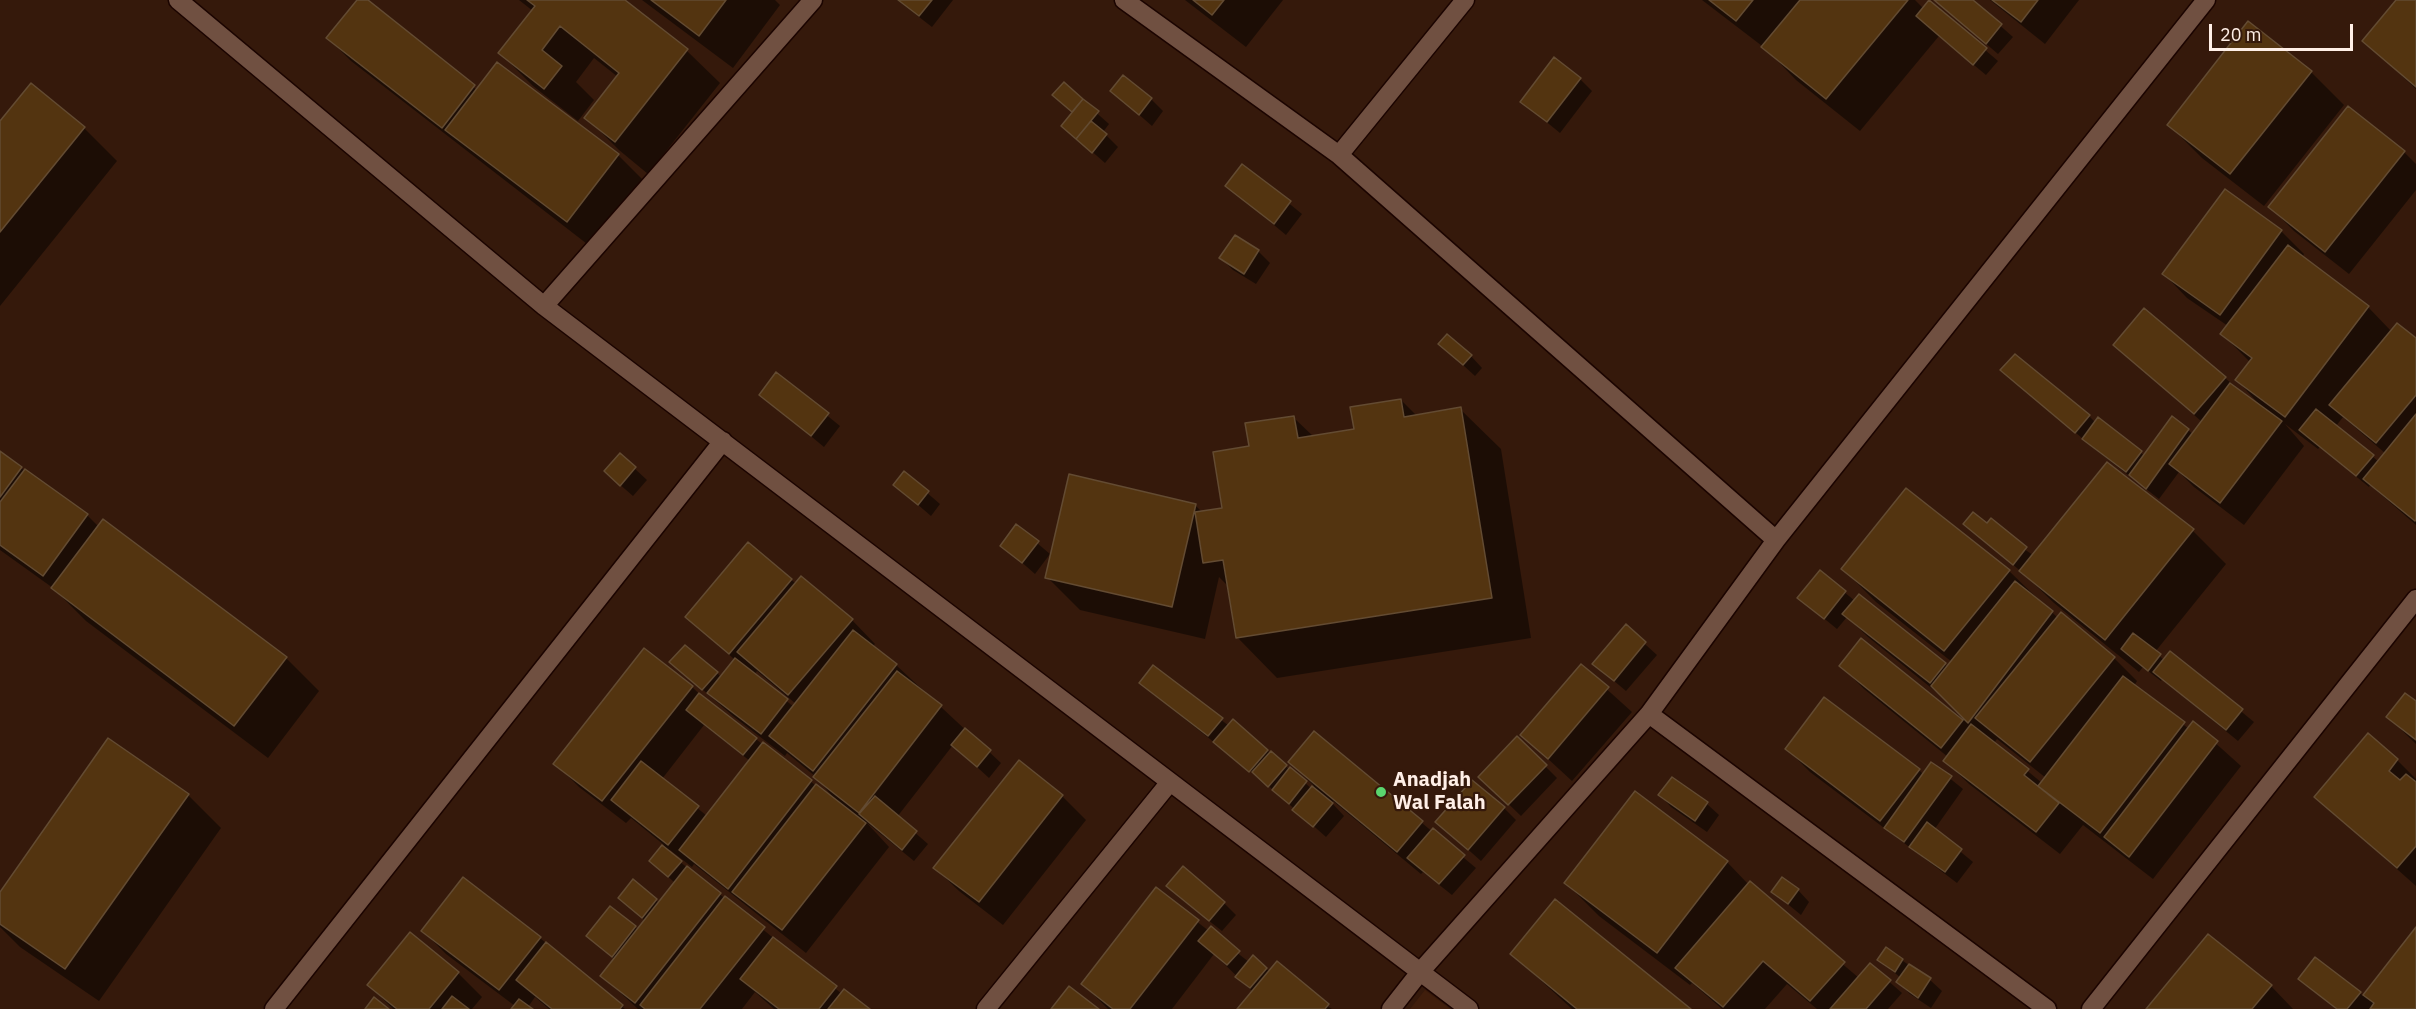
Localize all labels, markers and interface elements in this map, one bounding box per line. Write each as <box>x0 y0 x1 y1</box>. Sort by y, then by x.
scale bar <box>2212 12 2356 50</box>
text: 20 m <box>2220 23 2262 46</box>
place label: Anadjah Wal Falah <box>1393 768 1486 815</box>
marker: Anadjah Wal Falah <box>1374 785 1388 799</box>

